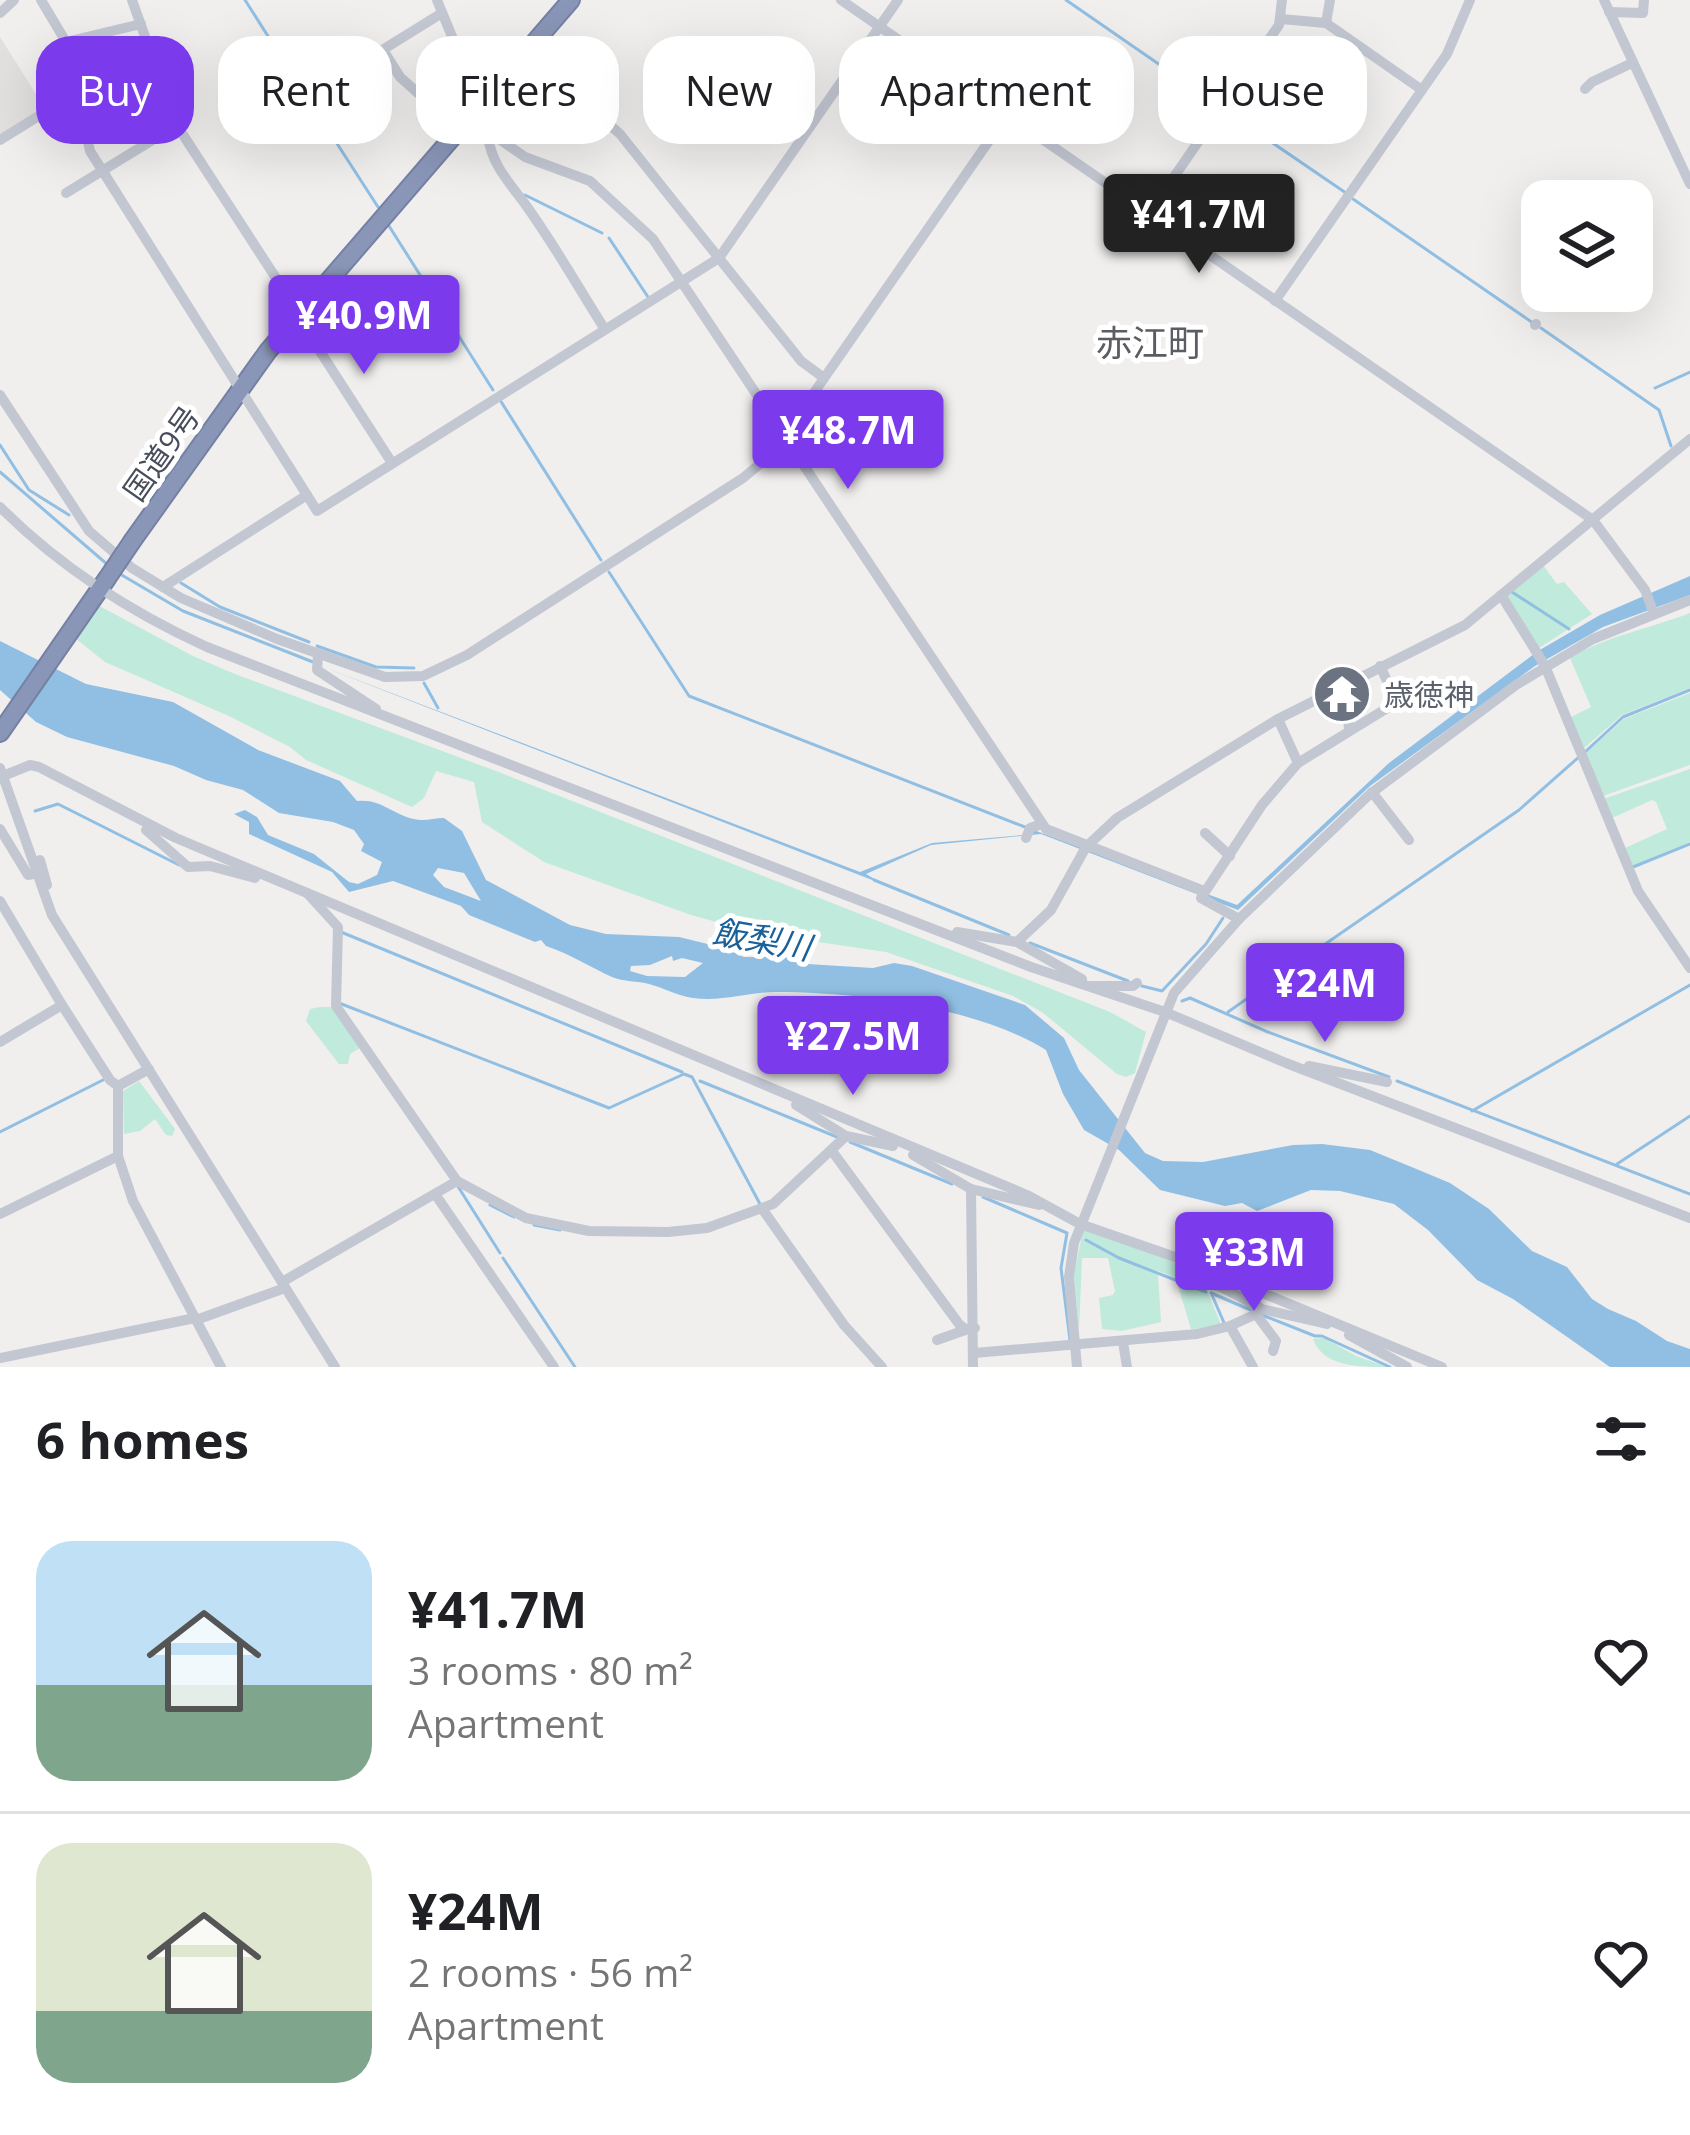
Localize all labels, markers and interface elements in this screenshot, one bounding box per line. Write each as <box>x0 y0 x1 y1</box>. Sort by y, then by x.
chip: Buy <box>36 36 194 144</box>
chip: Rent <box>218 36 392 144</box>
chip: Filters <box>416 36 619 144</box>
chip: New <box>643 36 815 144</box>
chip: Apartment <box>839 36 1134 144</box>
chip: House <box>1158 36 1367 144</box>
pin: ¥41.7M <box>1101 174 1297 276</box>
map controls <box>1521 180 1653 312</box>
button: layers <box>1521 180 1653 312</box>
text: ¥41.7M <box>1130 186 1268 239</box>
pin: ¥40.9M <box>266 275 462 377</box>
text: ¥40.9M <box>295 287 433 340</box>
district label: 赤江町 <box>1096 318 1204 367</box>
pin: ¥48.7M <box>750 390 946 492</box>
street label: 国道9号 <box>113 397 209 509</box>
text: ¥48.7M <box>779 402 917 455</box>
temple icon: 歳徳神 <box>1311 663 1373 725</box>
place label: 歳徳神 <box>1384 674 1474 715</box>
water label: 飯梨川 <box>709 908 818 970</box>
pin: ¥24M <box>1254 943 1396 1045</box>
text: ¥24M <box>1273 955 1377 1008</box>
pin: ¥27.5M <box>755 996 951 1098</box>
text: ¥27.5M <box>784 1008 922 1061</box>
pin: ¥33M <box>1183 1212 1325 1314</box>
text: ¥33M <box>1202 1224 1306 1277</box>
text: 6 homes <box>36 1404 249 1474</box>
icon: filters <box>1588 1406 1654 1472</box>
text: ¥41.7M <box>408 1573 587 1643</box>
icon: home <box>132 1589 276 1733</box>
icon: heart <box>1588 1628 1654 1694</box>
text: 3 rooms · 80 m² <box>408 1643 693 1696</box>
text: Apartment <box>408 1696 604 1749</box>
text: ¥24M <box>408 1875 544 1945</box>
icon: home <box>132 1891 276 2035</box>
icon: heart <box>1588 1930 1654 1996</box>
text: 2 rooms · 56 m² <box>408 1945 693 1998</box>
text: Apartment <box>408 1998 604 2051</box>

